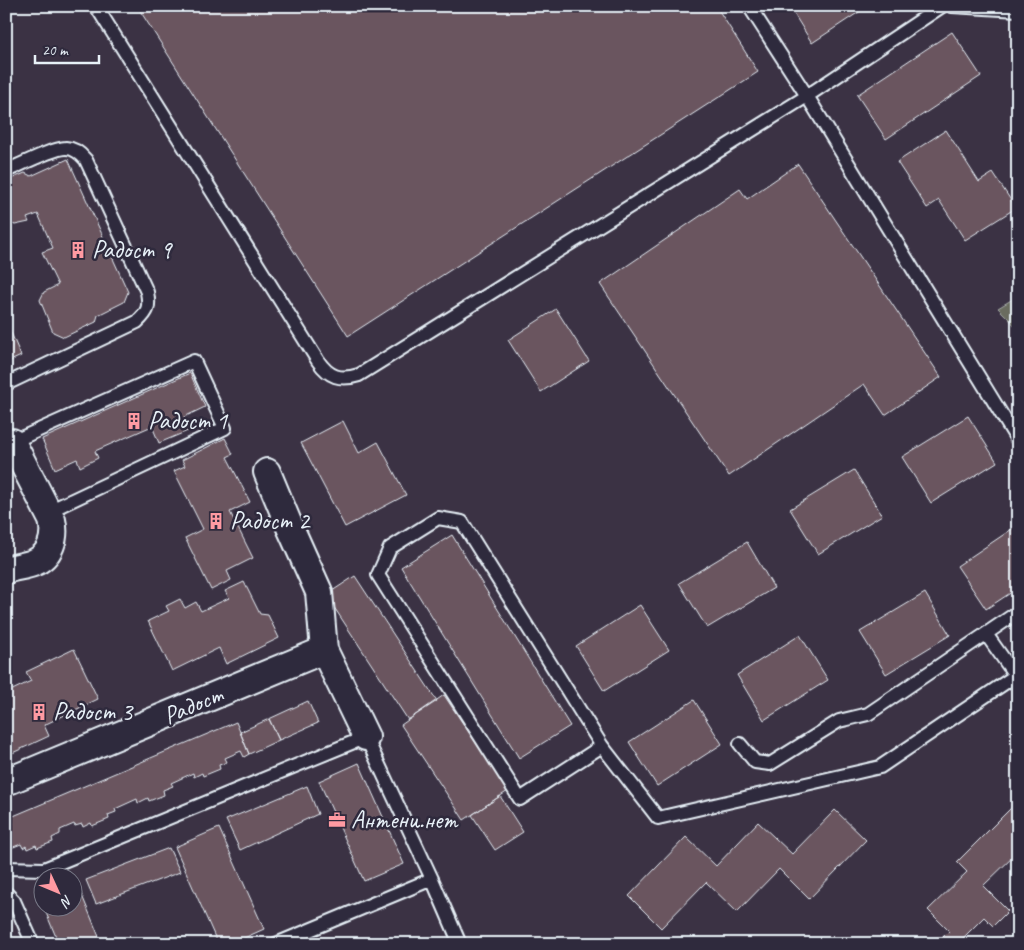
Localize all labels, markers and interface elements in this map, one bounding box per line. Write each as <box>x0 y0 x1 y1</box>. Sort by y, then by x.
scale bar <box>35 32 99 64</box>
text: 20 m <box>42 41 69 60</box>
place label: Радост 9 <box>92 234 173 266</box>
building icon: Радост 9 <box>68 240 88 260</box>
place label: Радост 1 <box>148 405 229 437</box>
building icon: Радост 1 <box>124 411 144 431</box>
place label: Радост 2 <box>230 505 311 537</box>
building icon: Радост 2 <box>206 511 226 531</box>
street label: Радост <box>158 678 229 732</box>
place label: Радост 3 <box>53 696 134 728</box>
building icon: Радост 3 <box>29 702 49 722</box>
place label: Антени.нет <box>351 804 459 836</box>
office icon: Антени.нет <box>327 810 347 830</box>
north arrow <box>32 868 82 918</box>
text: N <box>56 892 76 911</box>

